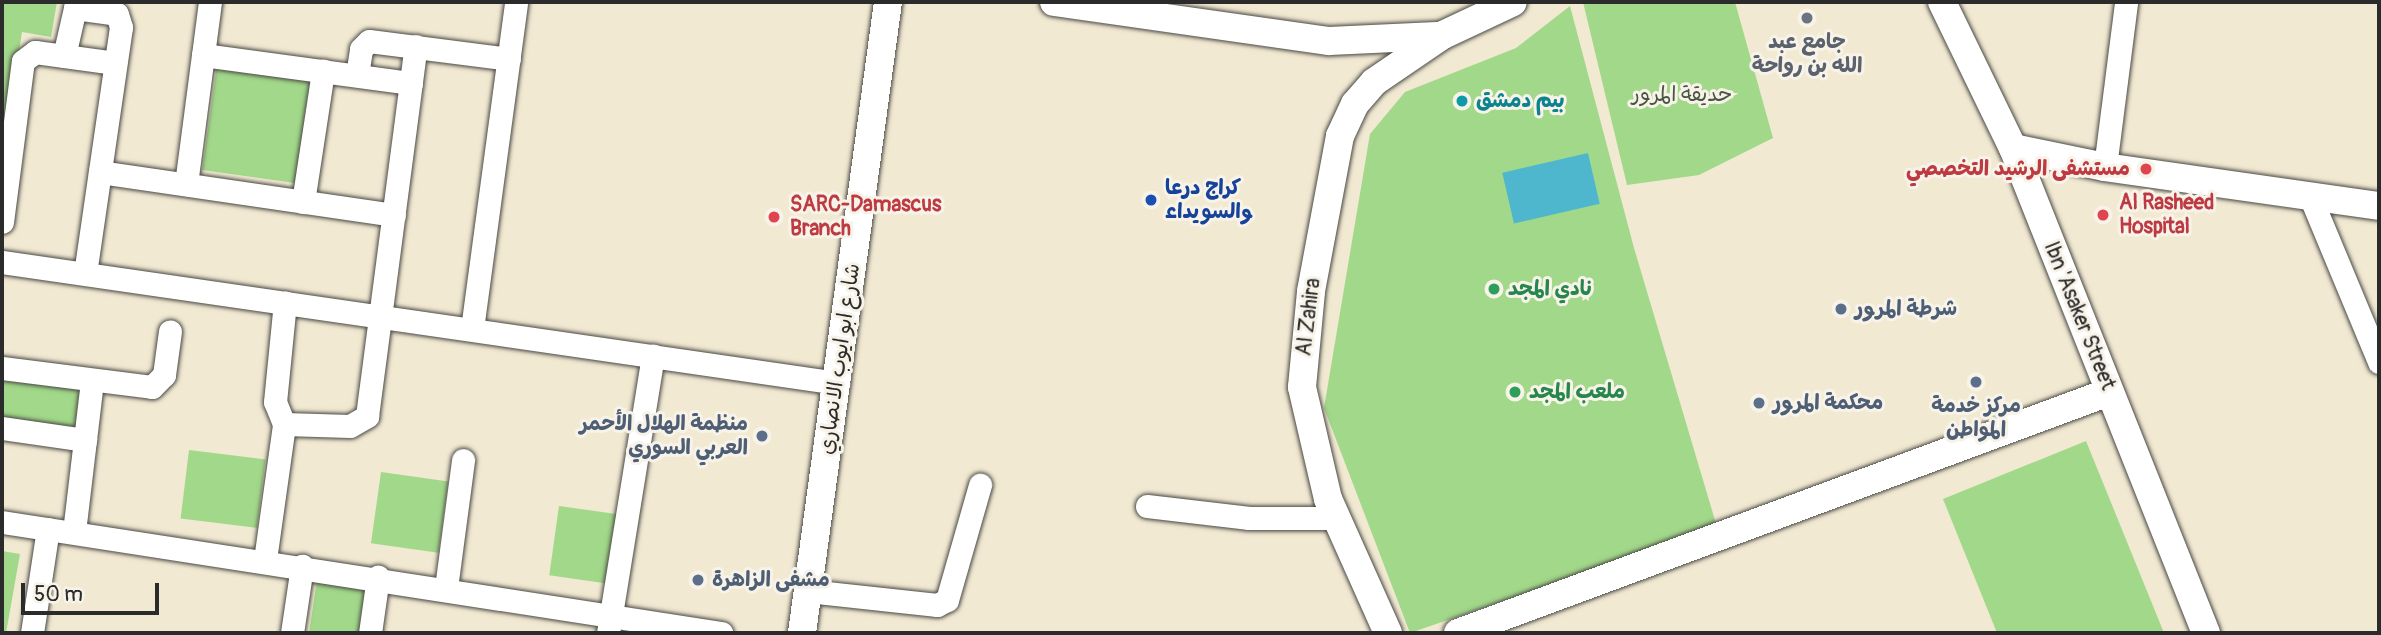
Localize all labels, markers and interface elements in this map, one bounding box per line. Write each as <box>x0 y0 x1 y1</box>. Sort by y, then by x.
marker: جامع عبد الله بن رواحة <box>1799 10 1815 26</box>
place label: جامع عبد الله بن رواحة <box>1752 29 1862 79</box>
park label: حديقة المرور <box>1632 82 1732 108</box>
place label: بيم دمشق <box>1476 88 1565 114</box>
marker: بيم دمشق <box>1454 93 1470 109</box>
place label: مستشفى الرشيد التخصصي <box>1906 156 2130 182</box>
marker: مستشفى الرشيد التخصصي <box>2136 159 2156 179</box>
place label: كراج درعا والسويداء <box>1165 175 1254 225</box>
place label: Al Rasheed Hospital <box>2119 190 2214 240</box>
place label: SARC-Damascus Branch <box>790 192 941 242</box>
marker: كراج درعا والسويداء <box>1143 192 1159 208</box>
marker: Al Rasheed Hospital <box>2093 205 2113 225</box>
marker: SARC-Damascus Branch <box>764 207 784 227</box>
street label: Ibn 'Asaker Street <box>2038 238 2120 394</box>
street label: شارع ابو ايوب الانصاري <box>814 262 866 456</box>
place label: نادي المجد <box>1508 276 1592 302</box>
street label: Al Zahira <box>1292 277 1326 357</box>
marker: نادي المجد <box>1486 281 1502 297</box>
place label: شرطة المرور <box>1855 296 1957 322</box>
marker: شرطة المرور <box>1833 301 1849 317</box>
marker: مركز خدمة المواطن <box>1968 374 1984 390</box>
place label: ملعب المجد <box>1529 379 1625 405</box>
marker: ملعب المجد <box>1507 384 1523 400</box>
place label: محكمة المرور <box>1773 390 1883 416</box>
place label: مركز خدمة المواطن <box>1931 393 2021 443</box>
marker: محكمة المرور <box>1751 395 1767 411</box>
place label: منظمة الهلال الأحمر العربي السوري <box>580 411 748 461</box>
marker: منظمة الهلال الأحمر العربي السوري <box>754 428 770 444</box>
place label: مشفى الزاهرة <box>712 567 830 593</box>
scale bar <box>24 568 163 612</box>
marker: مشفى الزاهرة <box>690 572 706 588</box>
text: 50 m <box>34 581 83 608</box>

